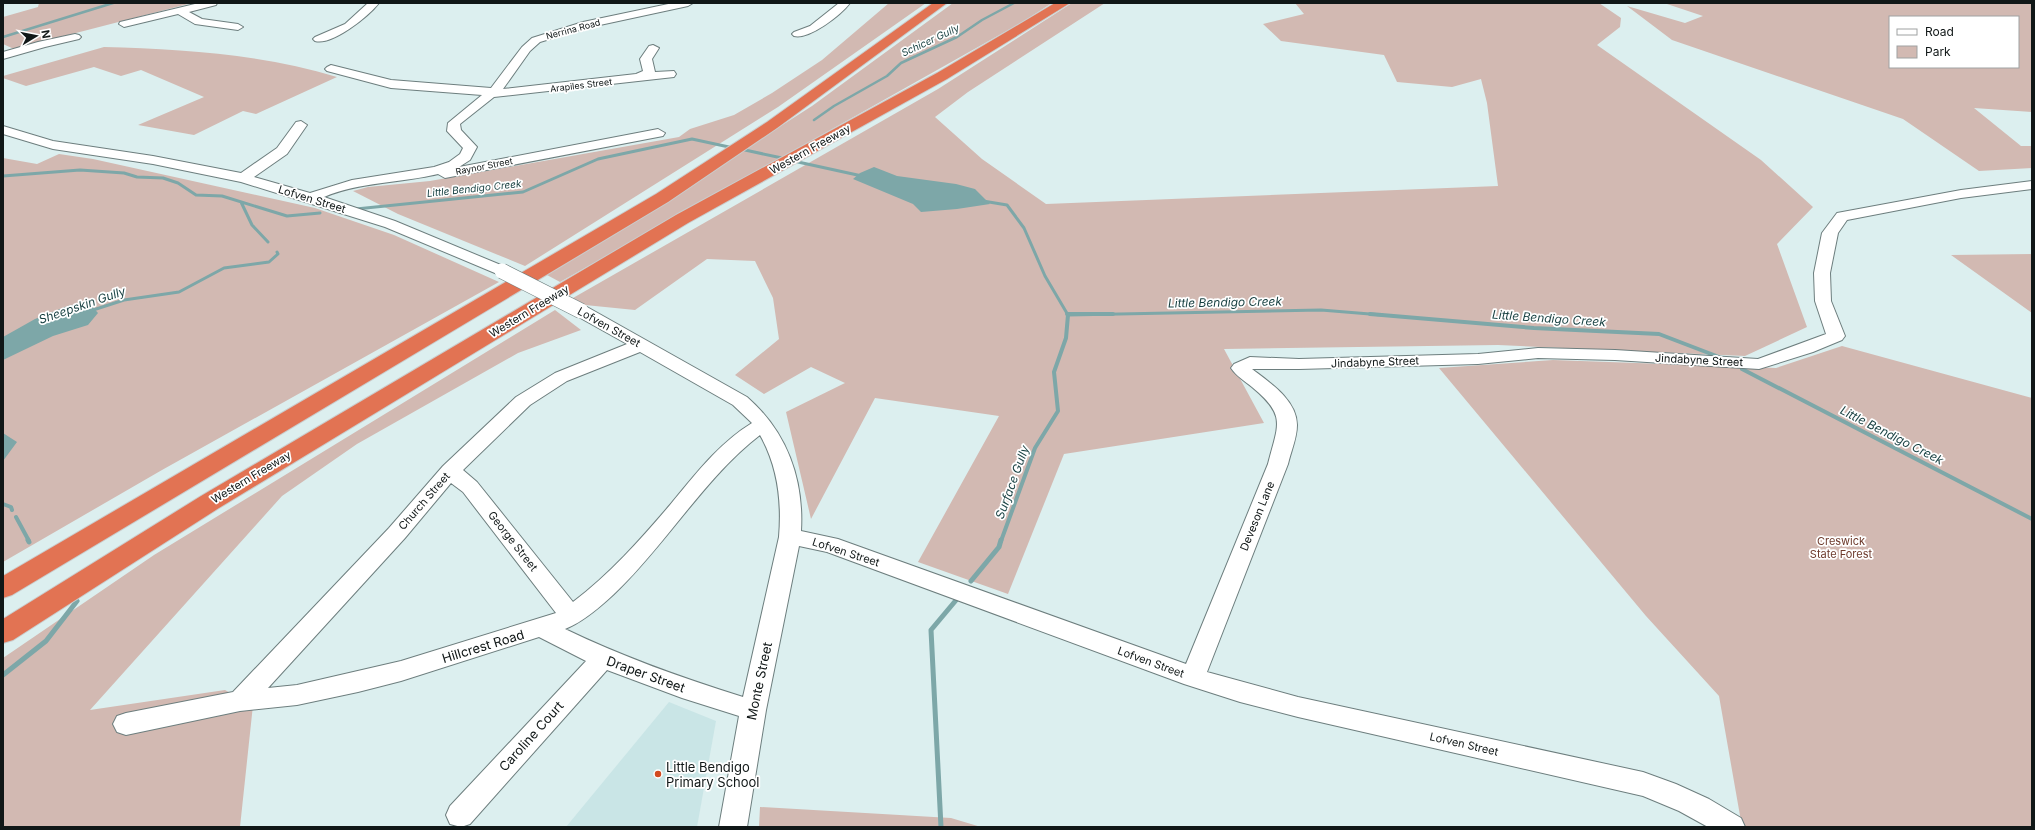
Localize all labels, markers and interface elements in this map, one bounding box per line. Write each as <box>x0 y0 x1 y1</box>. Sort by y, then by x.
north arrow <box>16 16 56 56</box>
street label: Nerrina Road <box>545 16 601 42</box>
legend <box>1889 16 2019 68</box>
water label: Schicer Gully <box>899 21 961 59</box>
text: Road <box>1925 24 1954 39</box>
text: N <box>38 29 53 40</box>
text: Park <box>1925 44 1951 59</box>
street label: Arapiles Street <box>549 76 613 94</box>
street label: Western Freeway <box>767 121 853 177</box>
street label: Raynor Street <box>455 155 513 177</box>
water label: Little Bendigo Creek <box>426 177 522 199</box>
street label: Lofven Street <box>277 182 348 216</box>
street label: Western Freeway <box>487 282 571 340</box>
water label: Sheepskin Gully <box>37 283 128 327</box>
water label: Little Bendigo Creek <box>1168 293 1283 310</box>
street label: Lofven Street <box>575 304 643 350</box>
water label: Little Bendigo Creek <box>1492 307 1607 329</box>
street label: Jindabyne Street <box>1655 351 1744 369</box>
street label: Jindabyne Street <box>1331 353 1420 371</box>
water label: Little Bendigo Creek <box>1838 402 1947 468</box>
water label: Surface Gully <box>992 443 1032 521</box>
street label: Western Freeway <box>209 448 293 506</box>
street label: Church Street <box>395 469 453 533</box>
street label: Deveson Lane <box>1237 479 1277 553</box>
street label: George Street <box>485 508 541 574</box>
park label: Creswick State Forest <box>1810 534 1873 561</box>
street label: Lofven Street <box>811 535 882 570</box>
street label: Hillcrest Road <box>440 626 526 666</box>
street label: Monte Street <box>743 641 775 721</box>
street label: Lofven Street <box>1116 643 1187 681</box>
street label: Draper Street <box>605 652 687 696</box>
street label: Caroline Court <box>495 698 567 774</box>
street label: Lofven Street <box>1428 729 1500 759</box>
place label: Little Bendigo Primary School <box>666 759 760 790</box>
marker: Little Bendigo Primary School <box>653 769 663 779</box>

